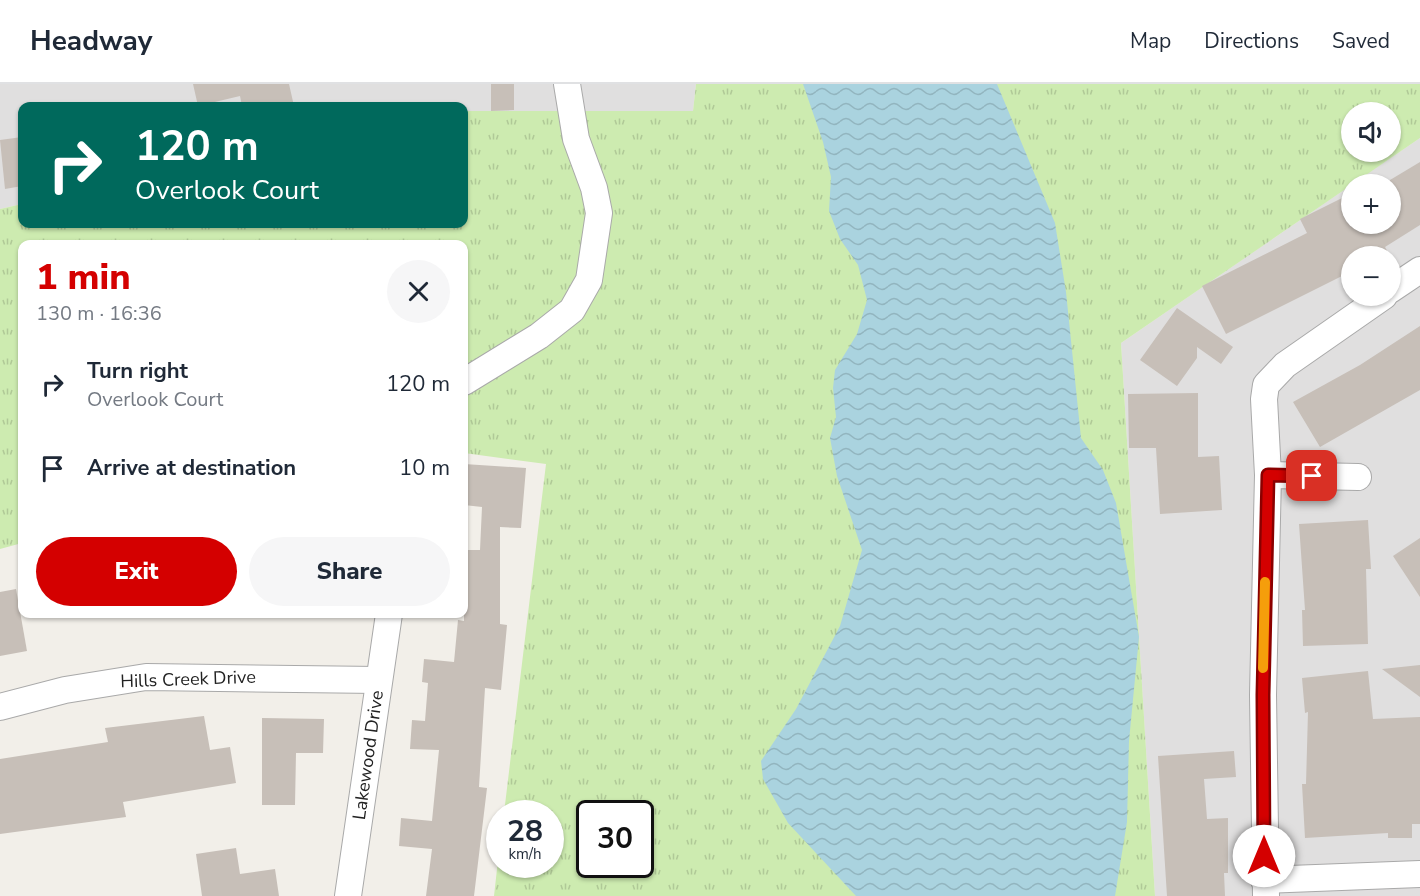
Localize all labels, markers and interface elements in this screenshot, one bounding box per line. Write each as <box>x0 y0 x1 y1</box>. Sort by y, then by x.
text: Headway <box>30 22 152 60</box>
text: Map <box>1130 27 1171 55</box>
text: Directions <box>1204 27 1299 55</box>
text: Saved <box>1332 27 1390 55</box>
map controls <box>1341 102 1401 306</box>
button: sound <box>1341 102 1401 162</box>
text: 120 m <box>135 118 259 175</box>
icon: right <box>36 126 114 204</box>
text: Overlook Court <box>135 172 319 209</box>
button: + <box>1341 174 1401 234</box>
button: − <box>1341 246 1401 306</box>
text: 1 min <box>36 253 131 302</box>
button: close <box>387 260 450 323</box>
text: 130 m · 16:36 <box>36 300 162 327</box>
text: Turn right <box>87 356 188 386</box>
icon: right <box>36 368 69 401</box>
text: 120 m <box>386 369 450 399</box>
text: Overlook Court <box>87 386 223 413</box>
pin <box>1286 450 1337 501</box>
icon: arrive <box>36 452 69 485</box>
text: Arrive at destination <box>87 453 296 483</box>
text: 10 m <box>399 453 450 483</box>
icon: arrive <box>1295 459 1328 492</box>
button: Exit <box>36 537 237 606</box>
button: Share <box>249 537 450 606</box>
street label: Hills Creek Drive <box>120 665 256 693</box>
street label: Lakewood Drive <box>347 689 389 821</box>
speed limit sign: 30 <box>576 800 654 878</box>
text: 28 <box>507 811 543 852</box>
position arrow <box>1232 824 1296 888</box>
text: km/h <box>508 844 542 864</box>

